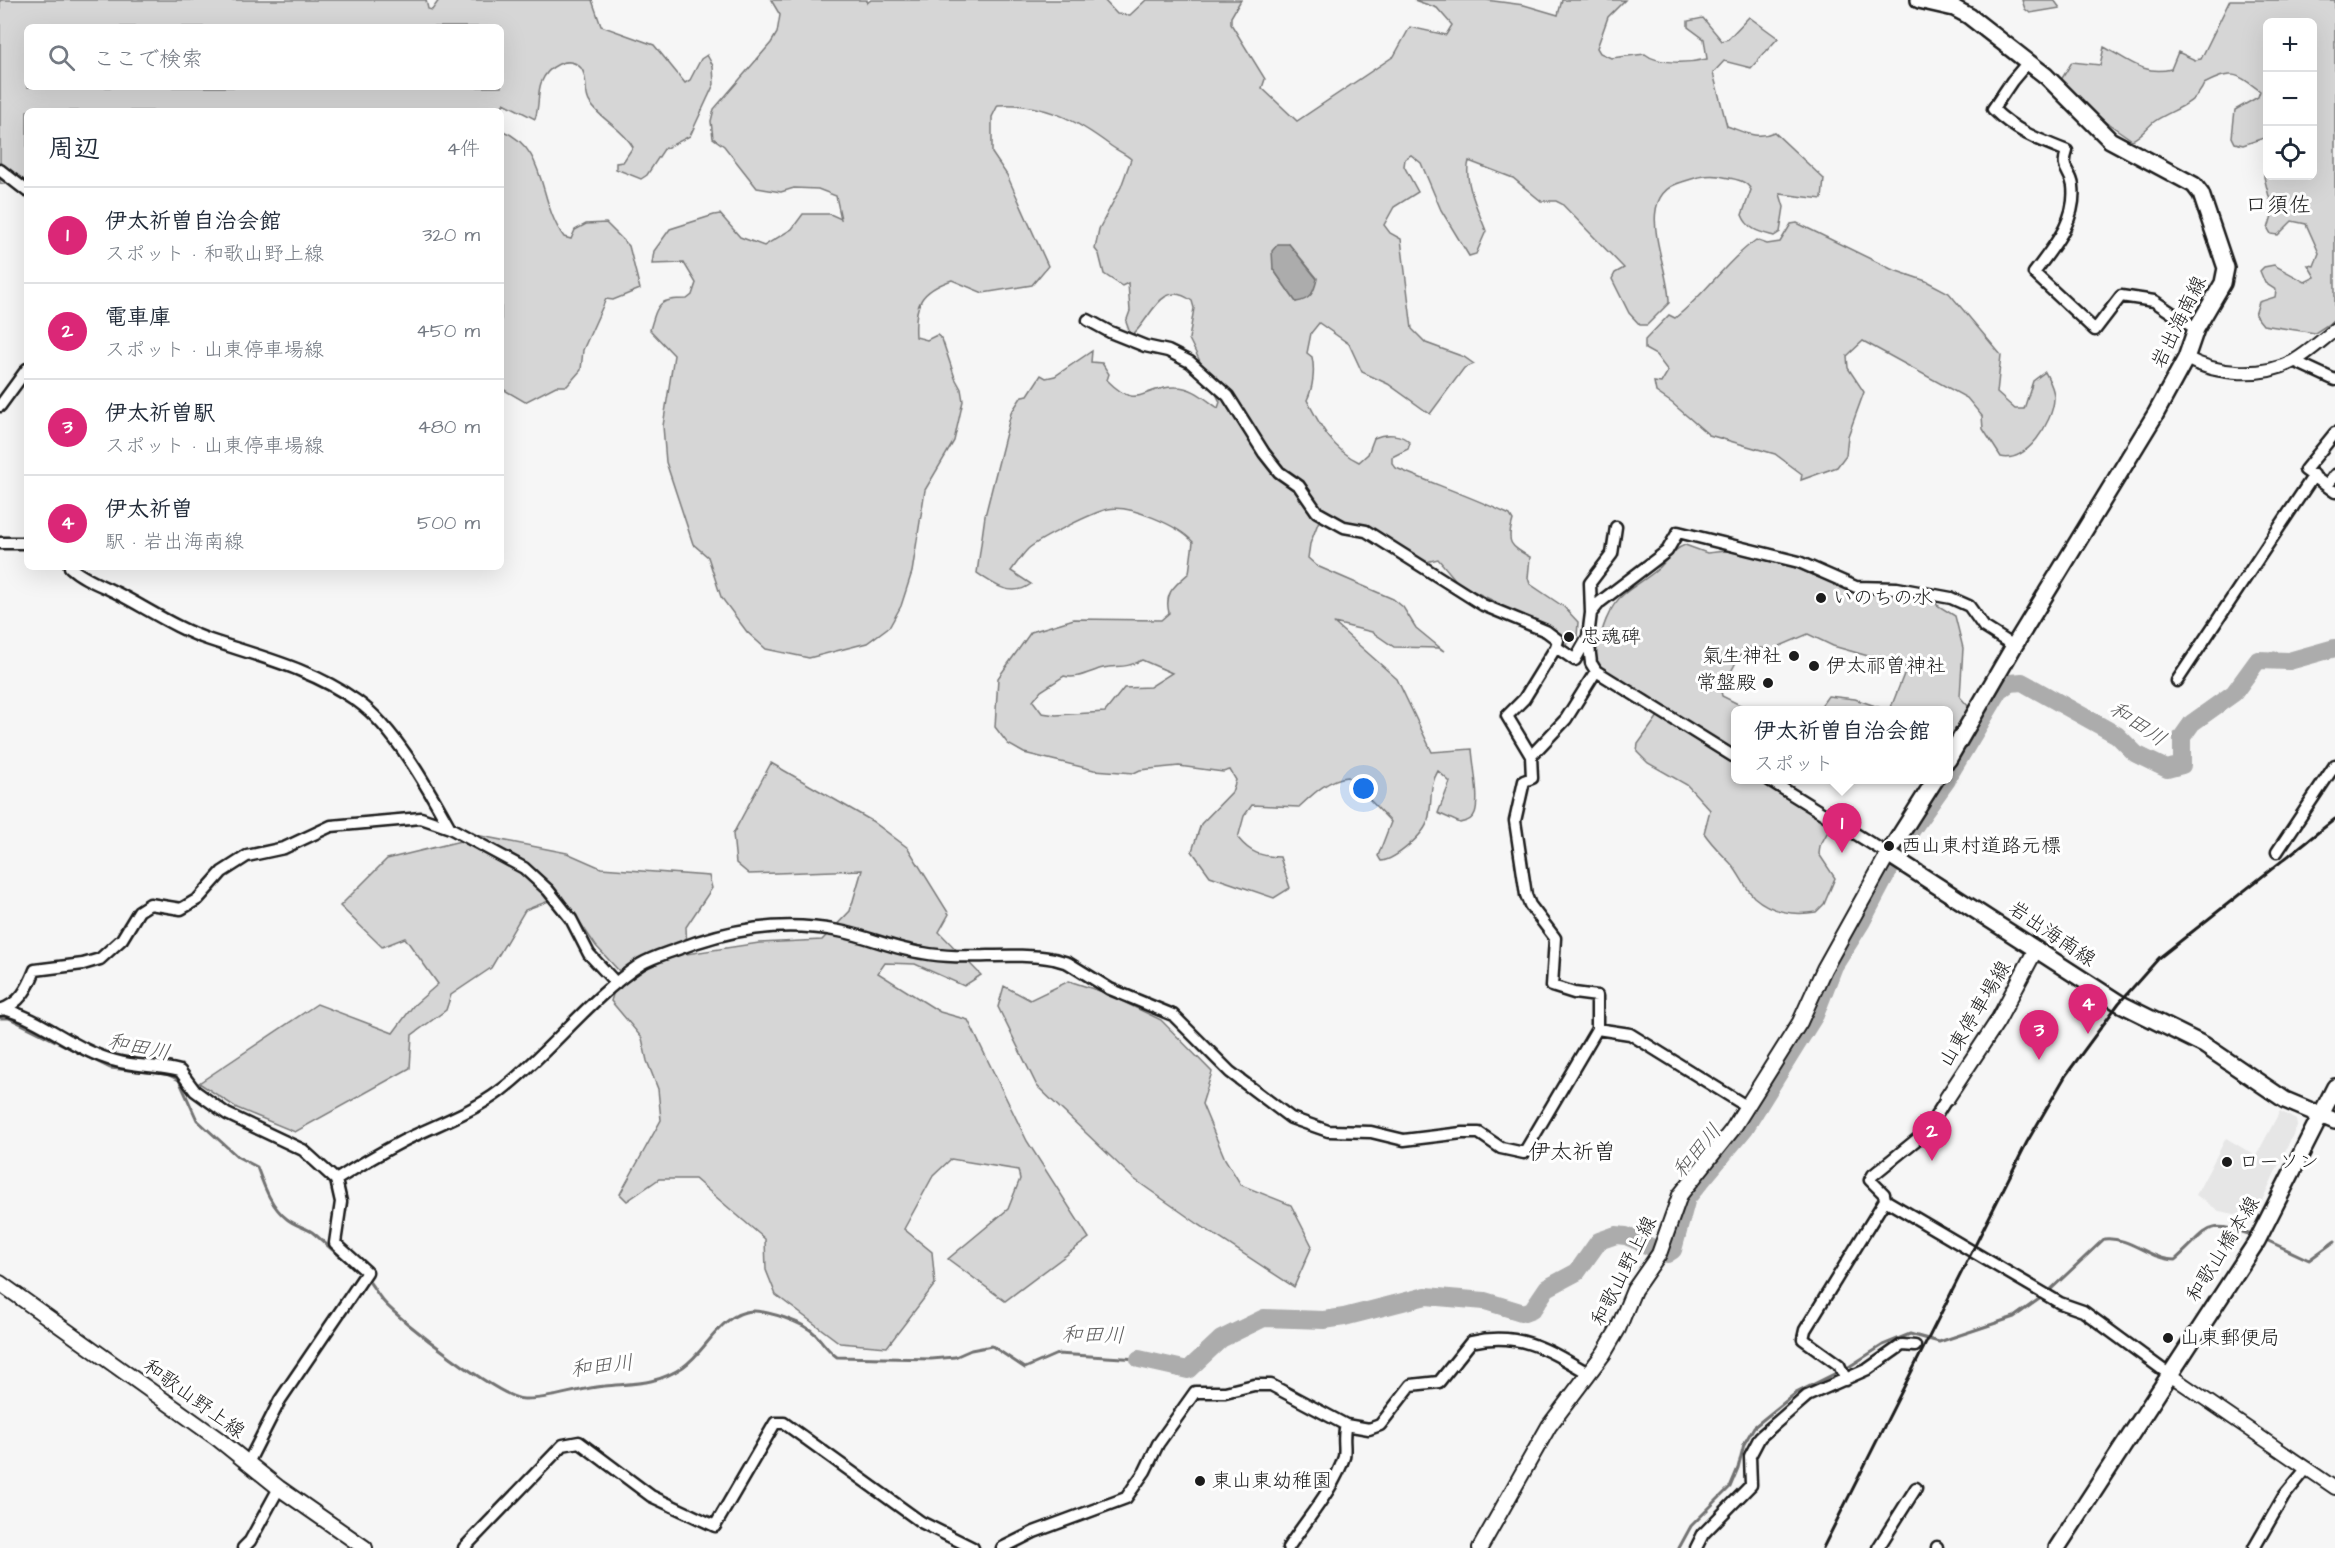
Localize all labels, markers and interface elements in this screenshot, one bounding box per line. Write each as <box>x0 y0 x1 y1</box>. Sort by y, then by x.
map controls <box>2263 18 2317 180</box>
button: + <box>2263 18 2317 72</box>
search box <box>24 24 504 90</box>
icon: search <box>45 41 78 74</box>
text: ここで検索 <box>93 44 203 75</box>
button: − <box>2263 72 2317 126</box>
button: locate <box>2263 126 2317 180</box>
text: 周辺 <box>48 131 100 167</box>
text: 4件 <box>446 135 480 163</box>
district label: 口須佐 <box>2245 190 2311 221</box>
text: 伊太祈曽自治会館 <box>105 206 281 237</box>
text: 1 <box>66 221 69 249</box>
text: 320 m <box>422 221 480 249</box>
text: スポット · 和歌山野上線 <box>105 240 324 268</box>
street label: 岩出海南線 <box>2144 271 2214 373</box>
text: 電車庫 <box>105 302 171 333</box>
text: 2 <box>62 317 73 345</box>
text: 450 m <box>416 317 480 345</box>
text: スポット · 山東停車場線 <box>105 336 324 364</box>
text: 伊太祈曽駅 <box>105 398 215 429</box>
text: 3 <box>62 413 73 441</box>
text: 480 m <box>417 413 480 441</box>
text: スポット · 山東停車場線 <box>105 432 324 460</box>
text: 伊太祈曽 <box>105 494 193 525</box>
text: 4 <box>61 509 74 537</box>
text: 500 m <box>417 509 480 537</box>
text: 駅 · 岩出海南線 <box>105 528 244 556</box>
place label: いのちの水 <box>1833 584 1933 612</box>
marker: いのちの水 <box>1814 591 1828 605</box>
place label: 忠魂碑 <box>1581 623 1641 651</box>
marker: 忠魂碑 <box>1562 630 1576 644</box>
place label: 氣生神社 <box>1702 642 1782 670</box>
marker: 氣生神社 <box>1787 649 1801 663</box>
place label: 伊太祁曽神社 <box>1826 652 1946 680</box>
marker: 伊太祁曽神社 <box>1807 659 1821 673</box>
place label: 常盤殿 <box>1696 669 1756 697</box>
marker: 常盤殿 <box>1761 676 1775 690</box>
water label: 和田川 <box>2104 694 2172 754</box>
popup <box>1731 706 1953 784</box>
text: 伊太祈曽自治会館 <box>1754 716 1930 747</box>
text: スポット <box>1754 750 1834 778</box>
your location <box>1349 774 1378 803</box>
pin: 1 <box>1822 804 1862 853</box>
place label: 西山東村道路元標 <box>1901 832 2061 860</box>
marker: 西山東村道路元標 <box>1882 839 1896 853</box>
street label: 岩出海南線 <box>2003 894 2101 974</box>
street label: 山東停車場線 <box>1932 955 2018 1073</box>
pin: 4 <box>2068 984 2108 1034</box>
pin: 3 <box>2020 1010 2058 1060</box>
water label: 和田川 <box>105 1026 173 1068</box>
pin: 2 <box>1912 1112 1952 1161</box>
water label: 和田川 <box>1666 1118 1728 1184</box>
district label: 伊太祈曽 <box>1528 1137 1616 1168</box>
place label: ローソン <box>2239 1148 2319 1176</box>
marker: ローソン <box>2220 1155 2234 1169</box>
street label: 和歌山橋本線 <box>2179 1191 2267 1307</box>
street label: 和歌山野上線 <box>1584 1211 1664 1331</box>
water label: 和田川 <box>1061 1320 1125 1350</box>
place label: 山東郵便局 <box>2180 1324 2280 1352</box>
marker: 山東郵便局 <box>2161 1331 2175 1345</box>
water label: 和田川 <box>569 1348 635 1384</box>
street label: 和歌山野上線 <box>137 1352 251 1446</box>
place label: 東山東幼稚園 <box>1212 1467 1332 1495</box>
marker: 東山東幼稚園 <box>1193 1474 1207 1488</box>

